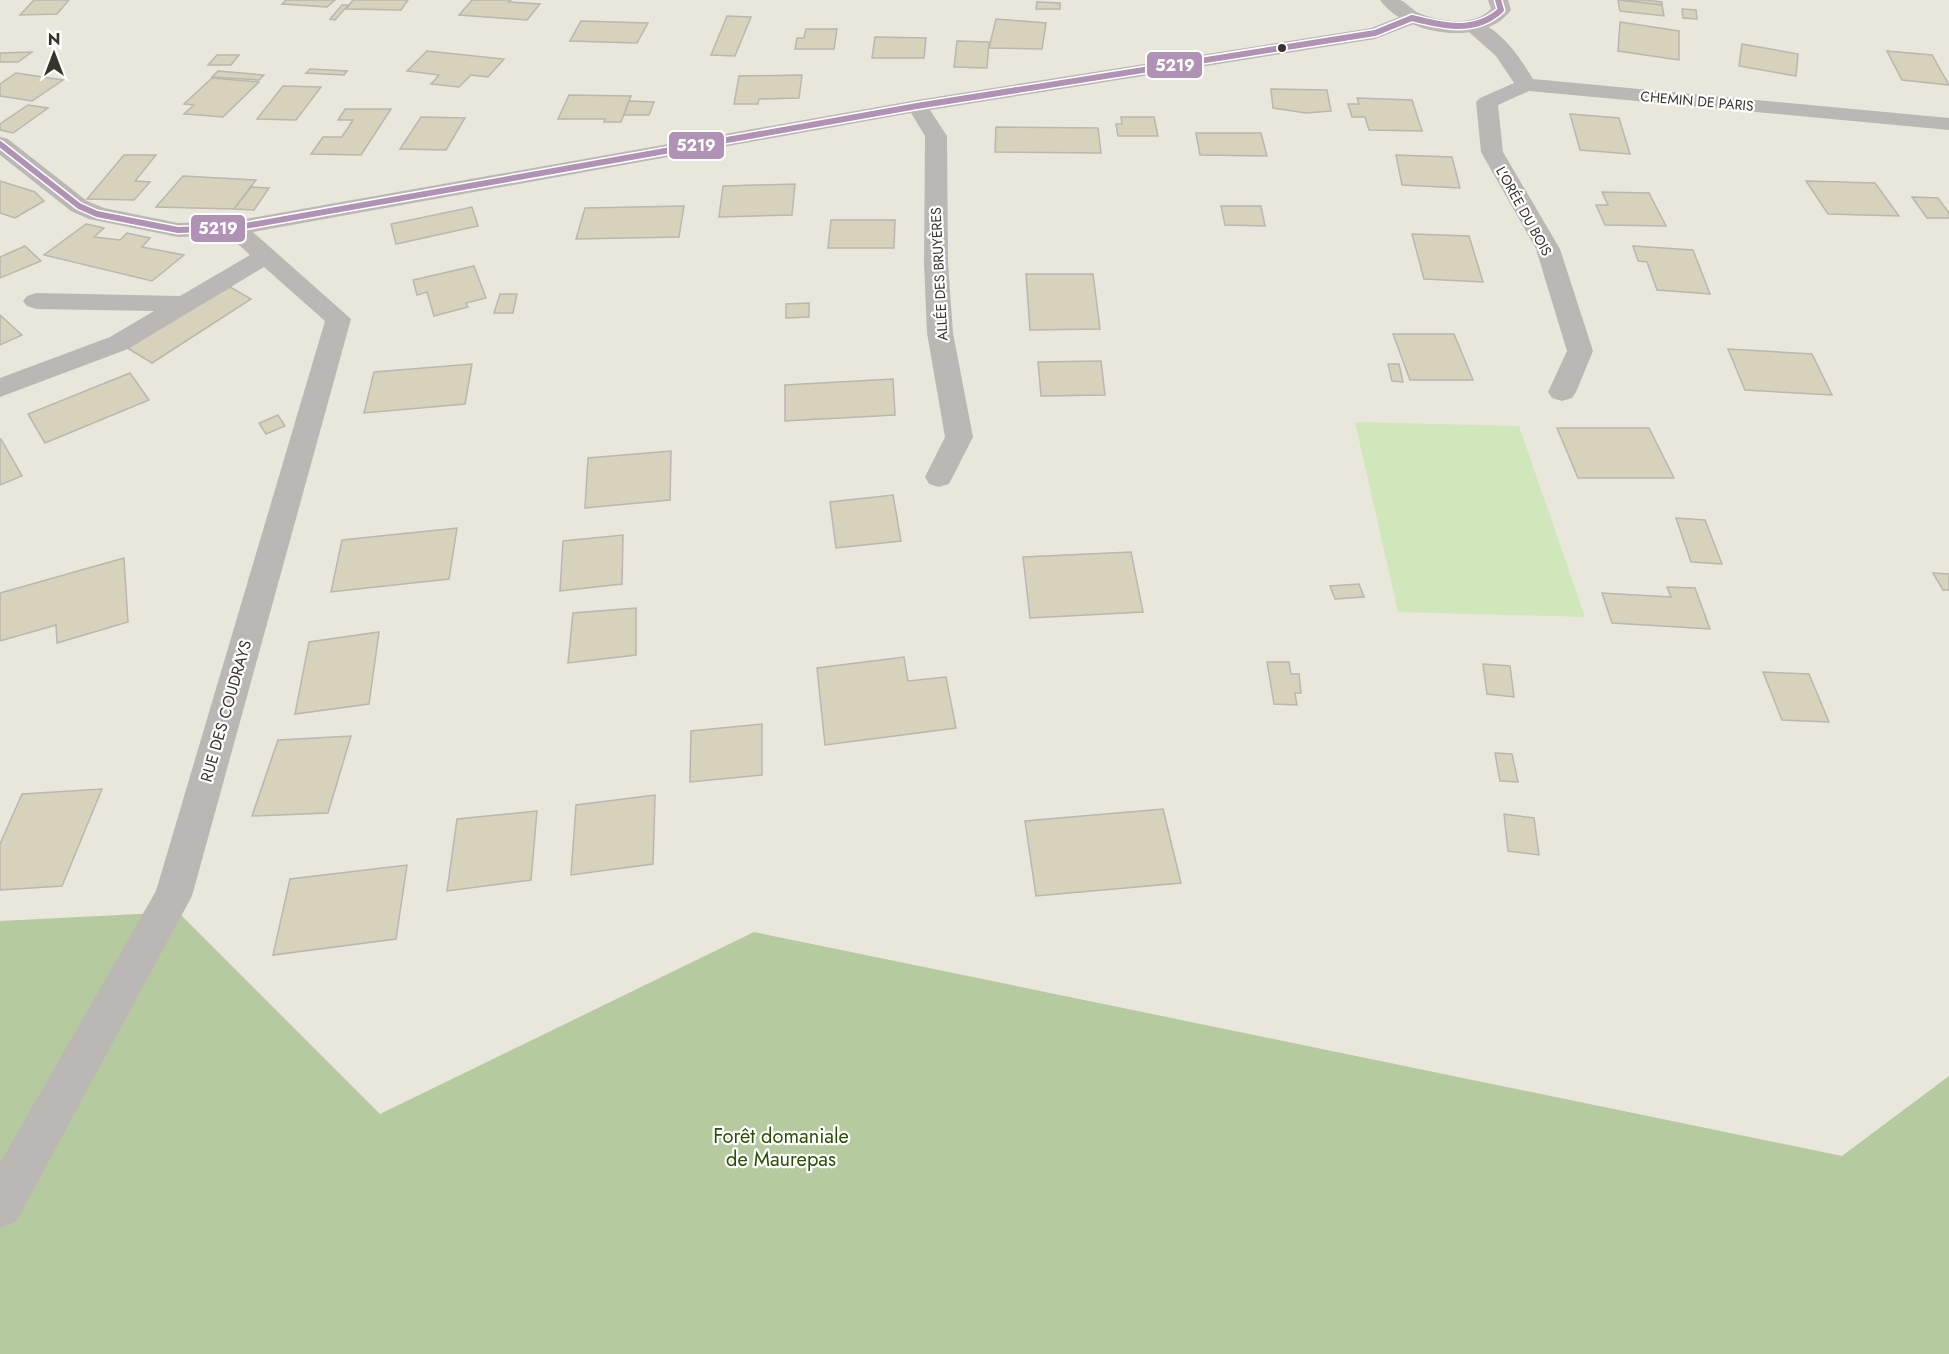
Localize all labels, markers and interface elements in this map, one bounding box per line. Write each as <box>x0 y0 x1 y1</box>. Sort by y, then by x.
north arrow <box>24 24 84 84</box>
text: N <box>48 28 60 51</box>
unlabelled marker <box>1276 42 1288 54</box>
line badge: 5219 <box>1146 51 1203 79</box>
text: 5219 <box>1155 54 1195 77</box>
street label: CHEMIN DE PARIS <box>1640 86 1755 116</box>
line badge: 5219 <box>668 131 725 160</box>
text: 5219 <box>676 134 716 157</box>
street label: L'ORÉE DU BOIS <box>1491 163 1557 260</box>
street label: ALLÉE DES BRUYÈRES <box>925 206 952 341</box>
line badge: 5219 <box>190 214 246 243</box>
text: 5219 <box>198 217 238 240</box>
street label: RUE DES COUDRAYS <box>195 637 257 785</box>
park label: Forêt domaniale de Maurepas <box>713 1122 849 1174</box>

